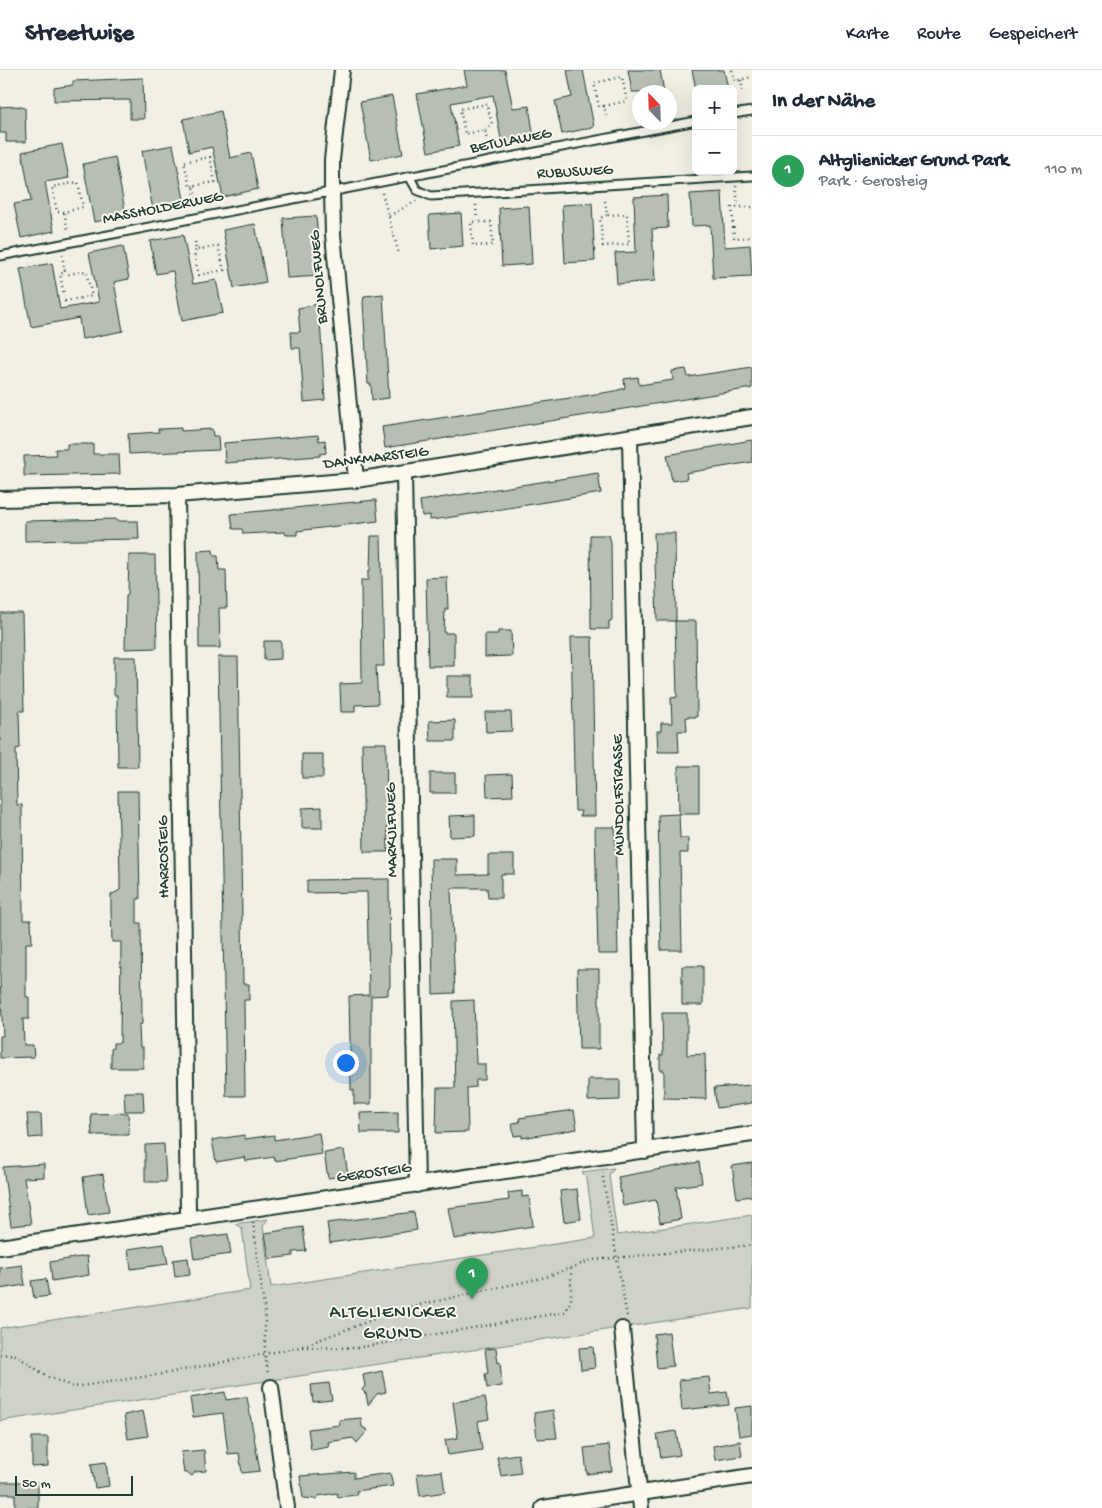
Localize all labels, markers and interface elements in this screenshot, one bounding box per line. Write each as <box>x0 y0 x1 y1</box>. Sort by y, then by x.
text: Streetwise <box>25 20 134 49</box>
text: Karte <box>846 24 889 45</box>
text: Route <box>917 24 961 45</box>
text: Gespeichert <box>989 24 1077 45</box>
north arrow <box>632 85 677 130</box>
map controls <box>692 85 737 175</box>
button: + <box>692 85 737 130</box>
text: In der Nähe <box>772 90 875 115</box>
street label: BETULAWEG <box>468 125 554 159</box>
button: − <box>692 130 737 175</box>
text: Altglienicker Grund Park <box>819 150 1009 173</box>
street label: RUBUSWEG <box>536 161 614 184</box>
text: 1 <box>785 161 791 180</box>
text: 110 m <box>1045 161 1082 180</box>
text: Park · Gerosteig <box>819 173 928 192</box>
street label: MASSHOLDERWEG <box>101 188 226 230</box>
street label: BRUNOLFWEG <box>306 229 334 325</box>
street label: DANKMARSTEIG <box>321 443 430 475</box>
street label: MUNDOLFSTRASSE <box>609 733 631 856</box>
street label: MARKULFWEG <box>383 782 403 878</box>
street label: HARROSTEIG <box>155 815 175 898</box>
your location <box>333 1050 359 1076</box>
street label: GEROSTEIG <box>335 1159 414 1189</box>
pin: 1 <box>456 1258 488 1299</box>
district label: ALTGLIENICKER GRUND <box>329 1303 457 1345</box>
scale bar <box>15 1473 132 1496</box>
text: 50 m <box>22 1476 51 1493</box>

